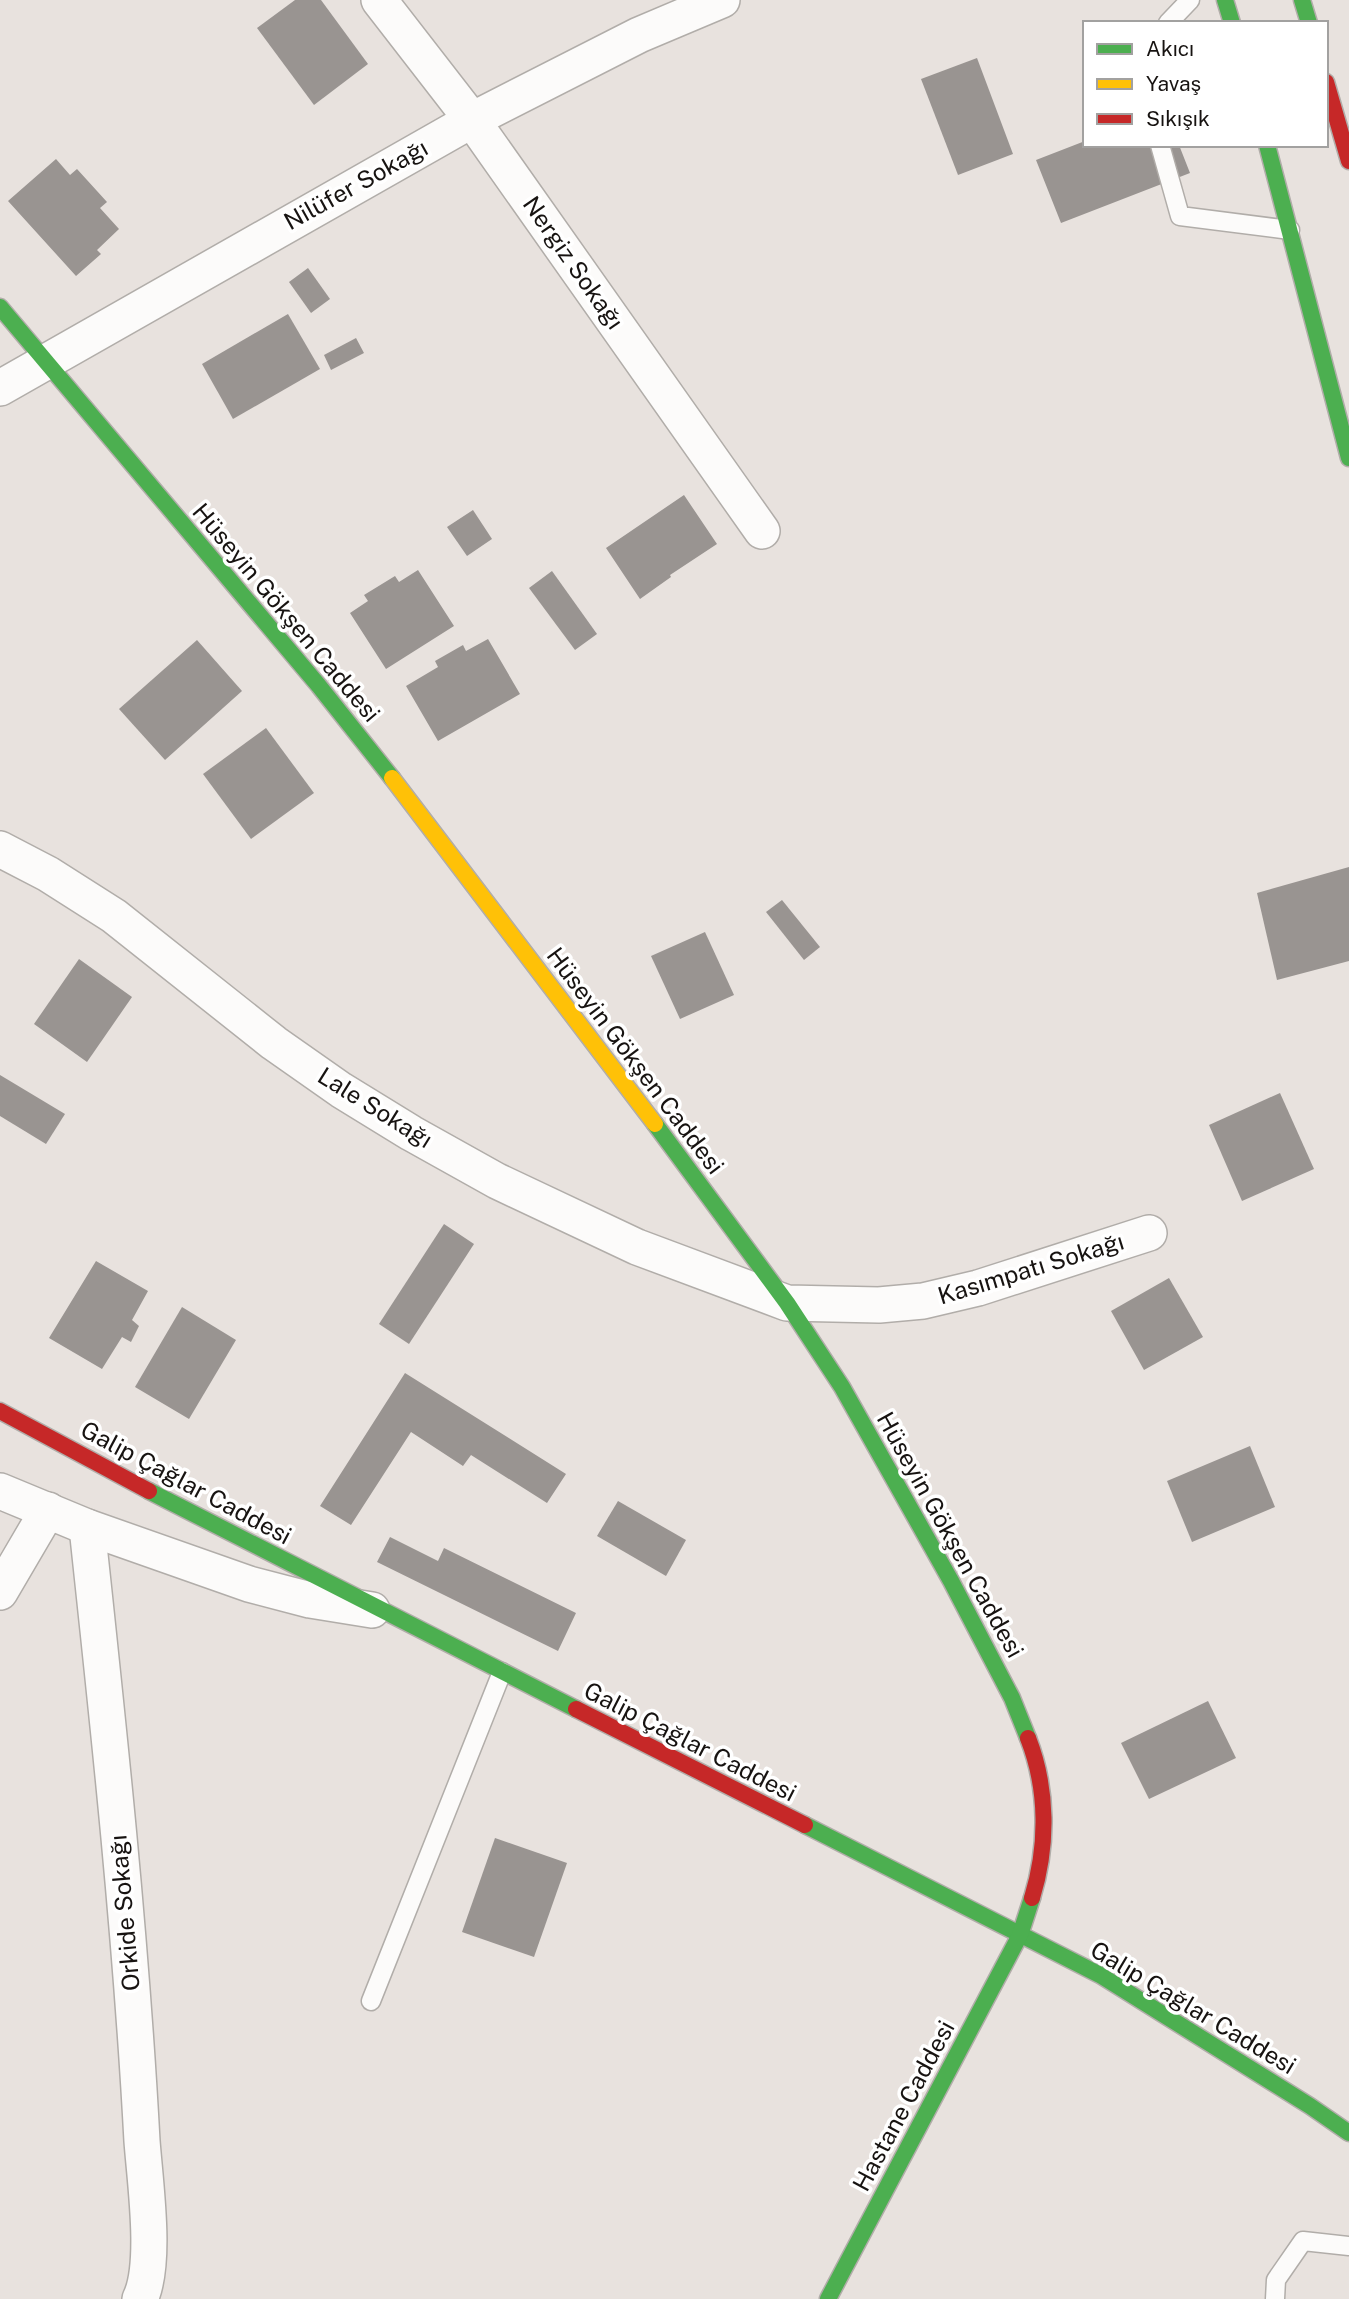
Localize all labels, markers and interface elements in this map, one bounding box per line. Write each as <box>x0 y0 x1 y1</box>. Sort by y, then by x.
legend <box>1083 21 1328 147</box>
text: Akıcı <box>1146 36 1194 61</box>
text: Yavaş <box>1146 71 1201 96</box>
text: Sıkışık <box>1146 106 1210 131</box>
street label: Nilüfer Sokağı <box>279 133 432 235</box>
street label: Nergiz Sokağı <box>518 191 630 334</box>
street label: Hüseyin Gökşen Caddesi <box>187 498 386 727</box>
street label: Hüseyin Gökşen Caddesi <box>542 942 730 1179</box>
street label: Lale Sokağı <box>313 1061 438 1153</box>
street label: Kasımpatı Sokağı <box>934 1226 1127 1310</box>
street label: Hüseyin Gökşen Caddesi <box>872 1407 1030 1662</box>
street label: Galip Çağlar Caddesi <box>77 1415 296 1549</box>
street label: Galip Çağlar Caddesi <box>580 1675 801 1807</box>
street label: Orkide Sokağı <box>103 1834 145 1992</box>
street label: Galip Çağlar Caddesi <box>1086 1935 1301 2079</box>
street label: Hastane Caddesi <box>846 2016 960 2195</box>

